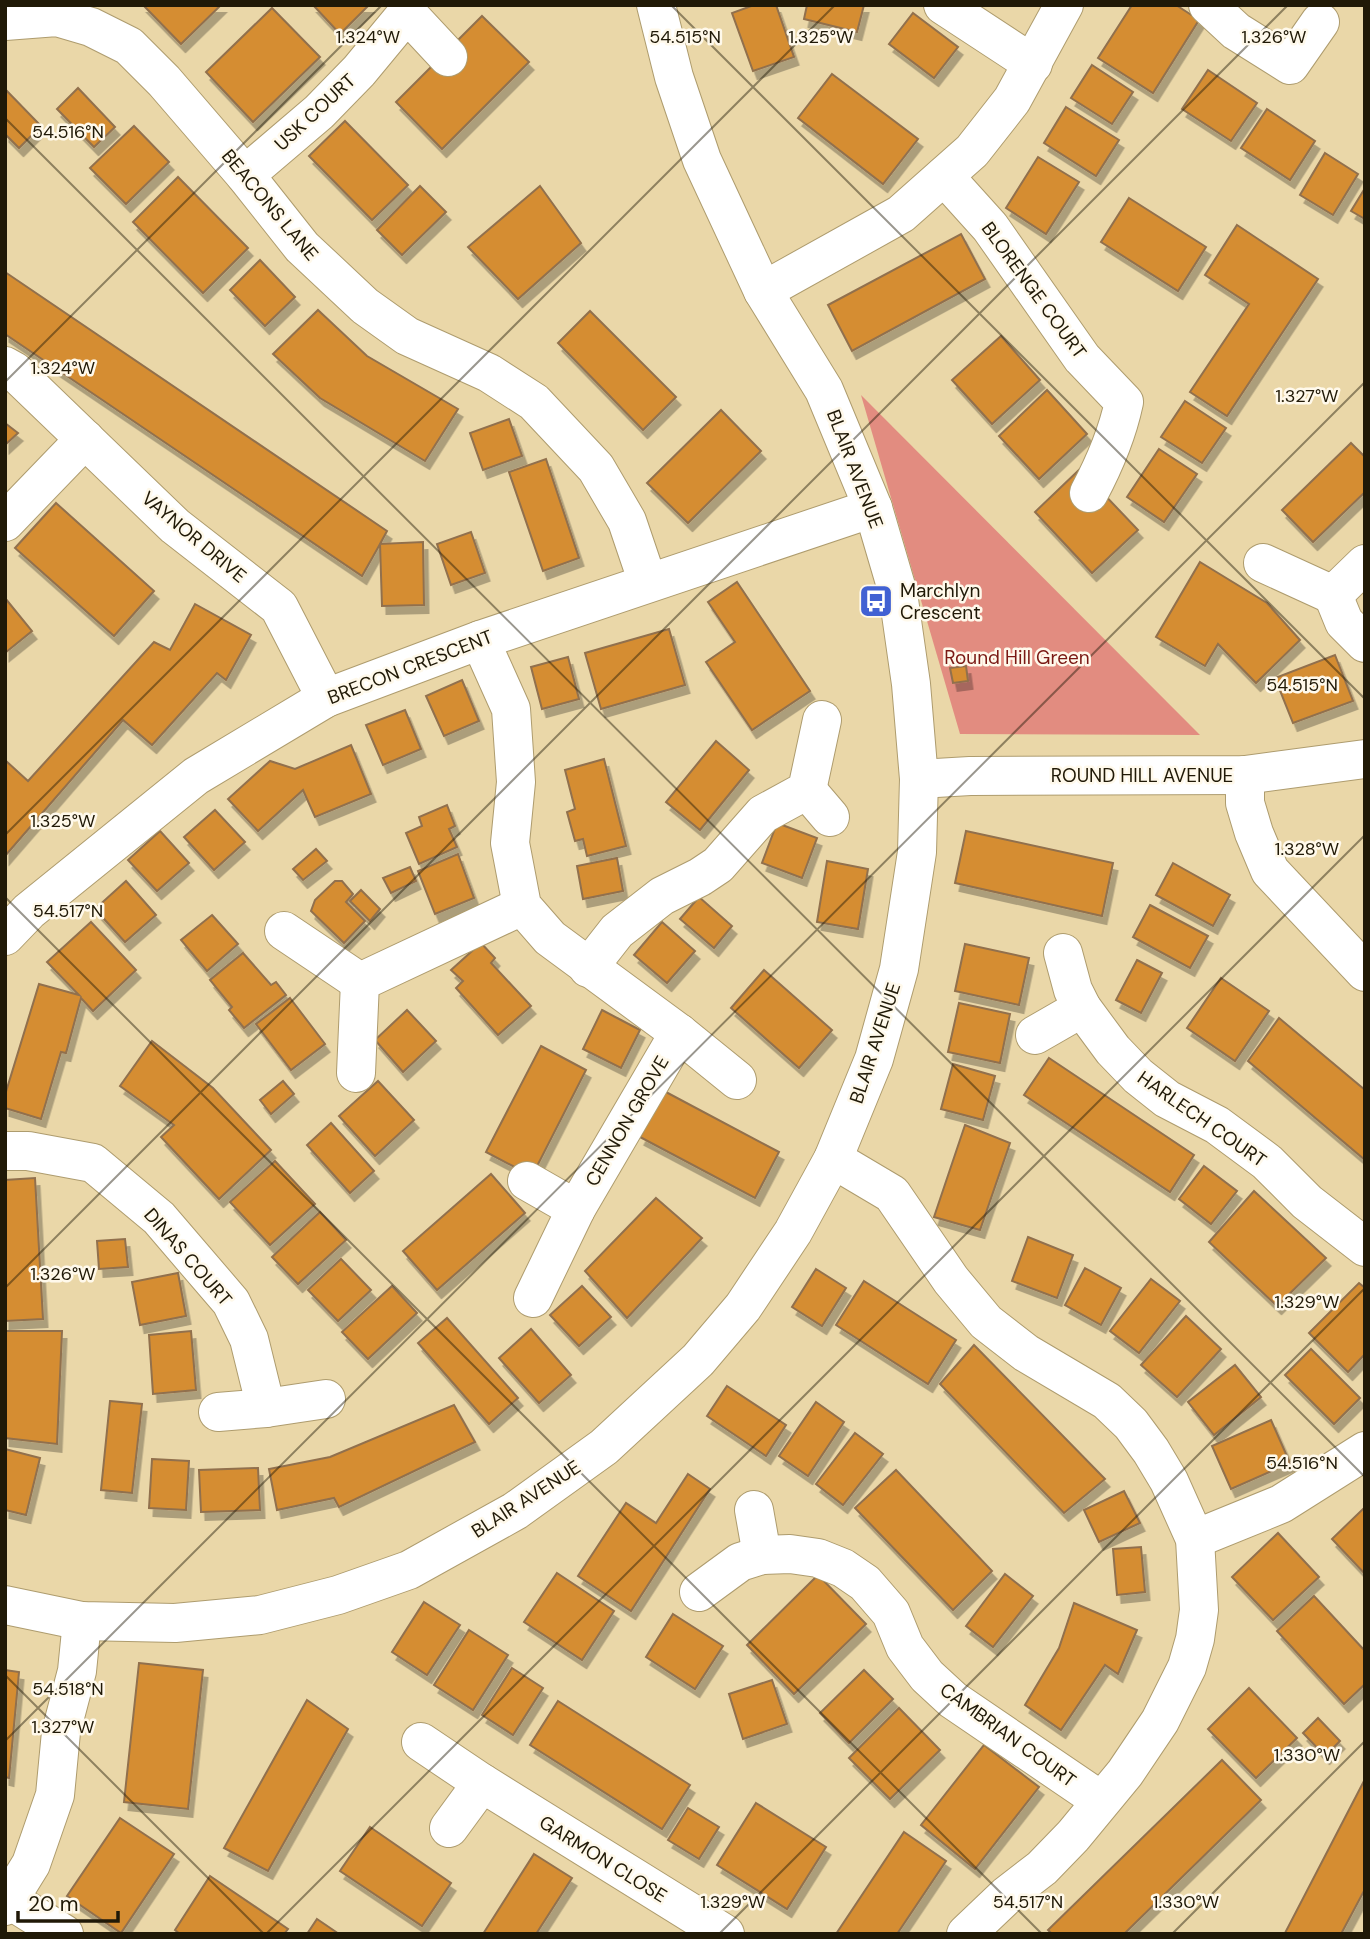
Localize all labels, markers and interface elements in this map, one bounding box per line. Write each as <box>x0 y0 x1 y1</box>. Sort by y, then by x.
text: 1.324°W <box>336 25 400 49</box>
text: 54.515°N <box>649 25 721 49</box>
text: 1.325°W <box>789 25 853 49</box>
text: 1.326°W <box>1241 25 1307 49</box>
street label: USK COURT <box>269 68 361 156</box>
text: 54.516°N <box>32 120 104 144</box>
street label: BEACONS LANE <box>216 144 324 266</box>
street label: BLORENGE COURT <box>976 217 1092 364</box>
text: 1.324°W <box>31 356 95 380</box>
text: 1.327°W <box>1275 384 1339 408</box>
street label: BLAIR AVENUE <box>821 406 889 532</box>
street label: VAYNOR DRIVE <box>136 486 252 588</box>
place label: Marchlyn Crescent <box>900 578 981 625</box>
bus stop icon: Marchlyn Crescent <box>857 582 895 620</box>
street label: BRECON CRESCENT <box>324 624 496 710</box>
park label: Round Hill Green <box>944 645 1090 670</box>
text: 54.515°N <box>1266 673 1338 697</box>
street label: ROUND HILL AVENUE <box>1051 763 1233 788</box>
text: 1.325°W <box>31 809 95 833</box>
text: 1.328°W <box>1275 837 1339 861</box>
text: 54.517°N <box>33 899 103 923</box>
street label: BLAIR AVENUE <box>844 980 906 1106</box>
street label: CENNON GROVE <box>579 1051 675 1191</box>
street label: HARLECH COURT <box>1133 1065 1272 1173</box>
street label: DINAS COURT <box>139 1203 238 1312</box>
text: 1.326°W <box>30 1262 96 1286</box>
text: 1.329°W <box>1275 1290 1339 1314</box>
text: 54.516°N <box>1266 1451 1338 1475</box>
street label: BLAIR AVENUE <box>467 1454 585 1544</box>
text: 54.518°N <box>32 1677 104 1701</box>
street label: CAMBRIAN COURT <box>935 1677 1081 1793</box>
text: 1.327°W <box>31 1715 95 1739</box>
text: 1.330°W <box>1274 1743 1340 1767</box>
street label: GARMON CLOSE <box>534 1810 672 1908</box>
scale bar <box>18 1880 117 1924</box>
text: 20 m <box>28 1890 79 1918</box>
text: 1.329°W <box>701 1890 765 1914</box>
text: 54.517°N <box>993 1890 1063 1914</box>
text: 1.330°W <box>1153 1890 1219 1914</box>

